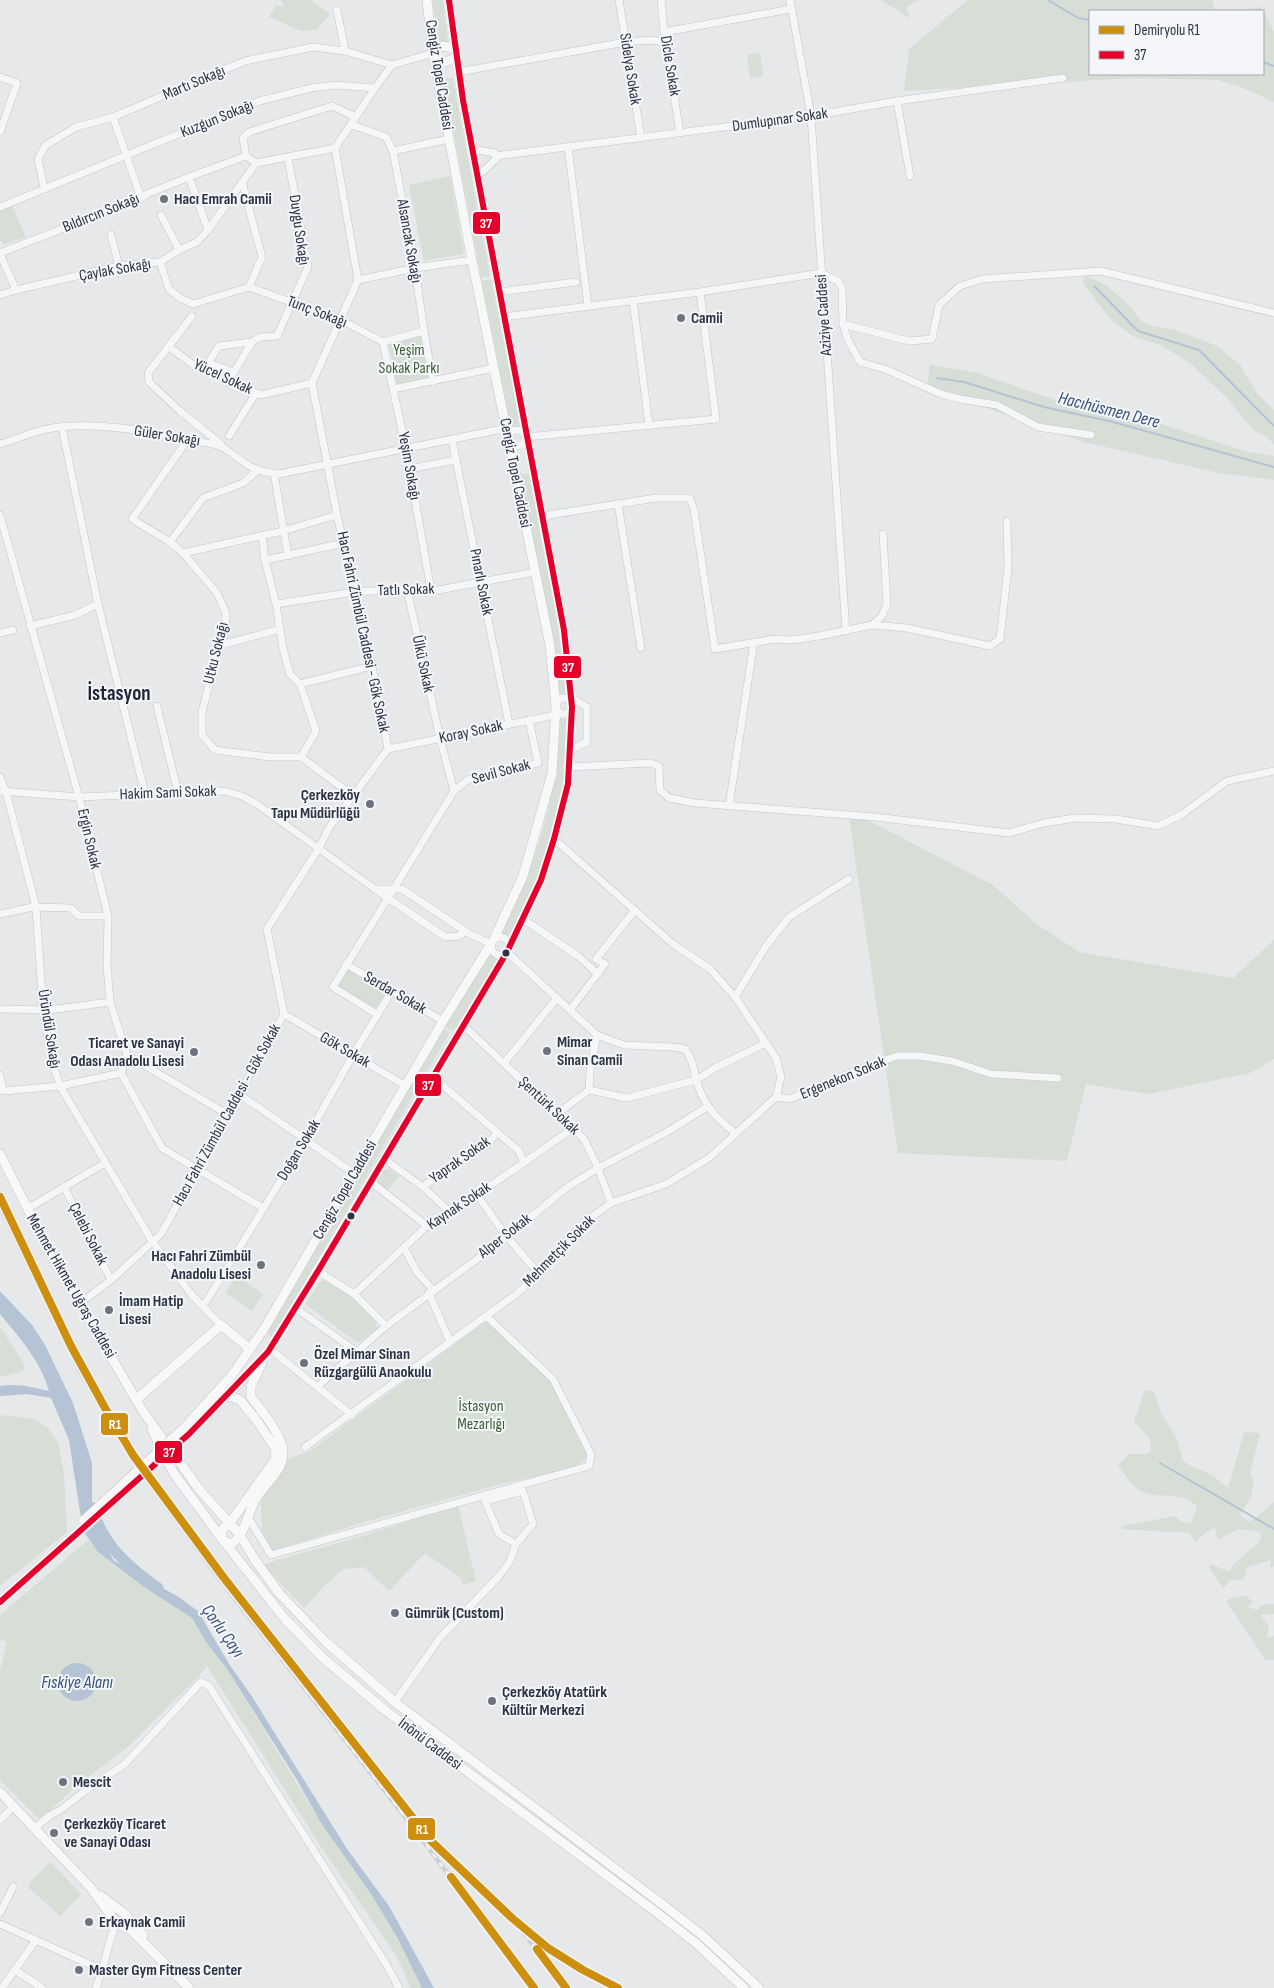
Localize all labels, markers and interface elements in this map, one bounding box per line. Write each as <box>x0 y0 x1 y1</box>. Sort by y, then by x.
legend <box>1089 10 1264 75</box>
street label: Cengiz Topel Caddesi <box>421 19 457 131</box>
text: Demiryolu R1 <box>1134 21 1201 40</box>
street label: Sidelya Sokak <box>615 32 645 106</box>
street label: Dicle Sokak <box>656 34 684 98</box>
text: 37 <box>1134 46 1146 65</box>
street label: Martı Sokağı <box>160 61 228 105</box>
street label: Kuzgun Sokağı <box>178 96 256 142</box>
street label: Dumlupınar Sokak <box>731 104 829 136</box>
street label: Bıldırcın Sokağı <box>60 189 142 237</box>
place label: Hacı Emrah Camii <box>174 190 272 209</box>
marker: Hacı Emrah Camii <box>158 193 170 205</box>
street label: Duygu Sokağı <box>285 193 313 267</box>
street label: Alsancak Sokağı <box>392 197 426 284</box>
line badge: 37 <box>472 211 501 235</box>
text: 37 <box>480 215 493 232</box>
street label: Çaylak Sokağı <box>78 254 152 286</box>
street label: Aziziye Caddesi <box>812 274 836 357</box>
street label: Tunç Sokağı <box>284 292 350 332</box>
place label: Camii <box>691 309 723 328</box>
marker: Camii <box>675 312 687 324</box>
park label: Yeşim Sokak Parkı <box>379 341 439 378</box>
street label: Yücel Sokak <box>190 355 256 399</box>
water label: Hacıhüsmen Dere <box>1056 387 1162 433</box>
street label: Cengiz Topel Caddesi <box>495 417 535 529</box>
street label: Güler Sokağı <box>133 421 201 451</box>
street label: Yeşim Sokağı <box>394 430 424 502</box>
street label: Hacı Fahri Zümbül Caddesi - Gök Sokak <box>332 529 394 735</box>
street label: Pınarlı Sokak <box>465 547 497 617</box>
street label: Tatlı Sokak <box>377 580 435 600</box>
street label: Utku Sokağı <box>199 620 233 686</box>
street label: Ülkü Sokak <box>408 634 438 694</box>
line badge: 37 <box>553 655 582 679</box>
text: 37 <box>562 659 575 676</box>
district label: İstasyon <box>87 681 151 706</box>
street label: Koray Sokak <box>437 716 505 748</box>
street label: Sevil Sokak <box>470 755 532 789</box>
street label: Hakim Sami Sokak <box>119 782 217 804</box>
place label: Çerkezköy Tapu Müdürlüğü <box>271 786 360 823</box>
marker: Çerkezköy Tapu Müdürlüğü <box>364 798 376 810</box>
street label: Ergin Sokak <box>73 807 105 871</box>
unlabelled marker <box>501 948 511 958</box>
street label: Serdar Sokak <box>360 967 430 1019</box>
street label: Üründül Sokağı <box>33 988 65 1070</box>
street label: Hacı Fahri Zümbül Caddesi - Gök Sokak <box>169 1020 285 1210</box>
street label: Gök Sokak <box>316 1028 374 1072</box>
place label: Mimar Sinan Camii <box>557 1033 622 1070</box>
place label: Ticaret ve Sanayi Odası Anadolu Lisesi <box>70 1034 184 1071</box>
marker: Mimar Sinan Camii <box>541 1045 553 1057</box>
marker: Ticaret ve Sanayi Odası Anadolu Lisesi <box>188 1046 200 1058</box>
street label: Ergenekon Sokak <box>797 1052 889 1104</box>
line badge: 37 <box>414 1073 442 1097</box>
street label: Şentürk Sokak <box>514 1073 584 1139</box>
text: 37 <box>422 1077 435 1094</box>
street label: Doğan Sokak <box>273 1116 325 1184</box>
street label: Yaprak Sokak <box>426 1132 494 1188</box>
street label: Cengiz Topel Caddesi <box>309 1137 381 1243</box>
street label: Kaynak Sokak <box>423 1178 495 1234</box>
street label: Çelebi Sokak <box>64 1200 112 1268</box>
street label: Alper Sokak <box>474 1209 535 1263</box>
street label: Mehmet Hikmet Uğraş Caddesi <box>22 1210 120 1362</box>
unlabelled marker <box>346 1211 356 1221</box>
street label: Mehmetçik Sokak <box>519 1211 599 1291</box>
place label: Hacı Fahri Zümbül Anadolu Lisesi <box>151 1247 251 1284</box>
marker: Hacı Fahri Zümbül Anadolu Lisesi <box>255 1259 267 1271</box>
place label: İmam Hatip Lisesi <box>119 1292 183 1329</box>
marker: İmam Hatip Lisesi <box>103 1304 115 1316</box>
place label: Özel Mimar Sinan Rüzgargülü Anaokulu <box>314 1345 432 1382</box>
marker: Özel Mimar Sinan Rüzgargülü Anaokulu <box>298 1357 310 1369</box>
park label: İstasyon Mezarlığı <box>457 1397 505 1434</box>
line badge: R1 <box>100 1412 129 1436</box>
text: R1 <box>109 1416 122 1433</box>
line badge: 37 <box>154 1440 183 1464</box>
text: 37 <box>163 1444 176 1461</box>
water label: Çorlu Çayı <box>197 1600 249 1662</box>
place label: Gümrük (Custom) <box>405 1604 504 1623</box>
marker: Gümrük (Custom) <box>389 1607 401 1619</box>
water label: Fıskiye Alanı <box>41 1672 114 1693</box>
place label: Çerkezköy Atatürk Kültür Merkezi <box>502 1683 607 1720</box>
marker: Çerkezköy Atatürk Kültür Merkezi <box>486 1695 498 1707</box>
street label: İnönü Caddesi <box>394 1714 466 1774</box>
place label: Mescit <box>73 1773 111 1792</box>
marker: Mescit <box>57 1776 69 1788</box>
place label: Çerkezköy Ticaret ve Sanayi Odası <box>64 1815 166 1852</box>
line badge: R1 <box>407 1817 436 1841</box>
text: R1 <box>416 1821 429 1838</box>
marker: Çerkezköy Ticaret ve Sanayi Odası <box>48 1827 60 1839</box>
place label: Erkaynak Camii <box>99 1913 185 1932</box>
marker: Erkaynak Camii <box>83 1916 95 1928</box>
place label: Master Gym Fitness Center <box>89 1961 242 1980</box>
marker: Master Gym Fitness Center <box>73 1964 85 1976</box>

